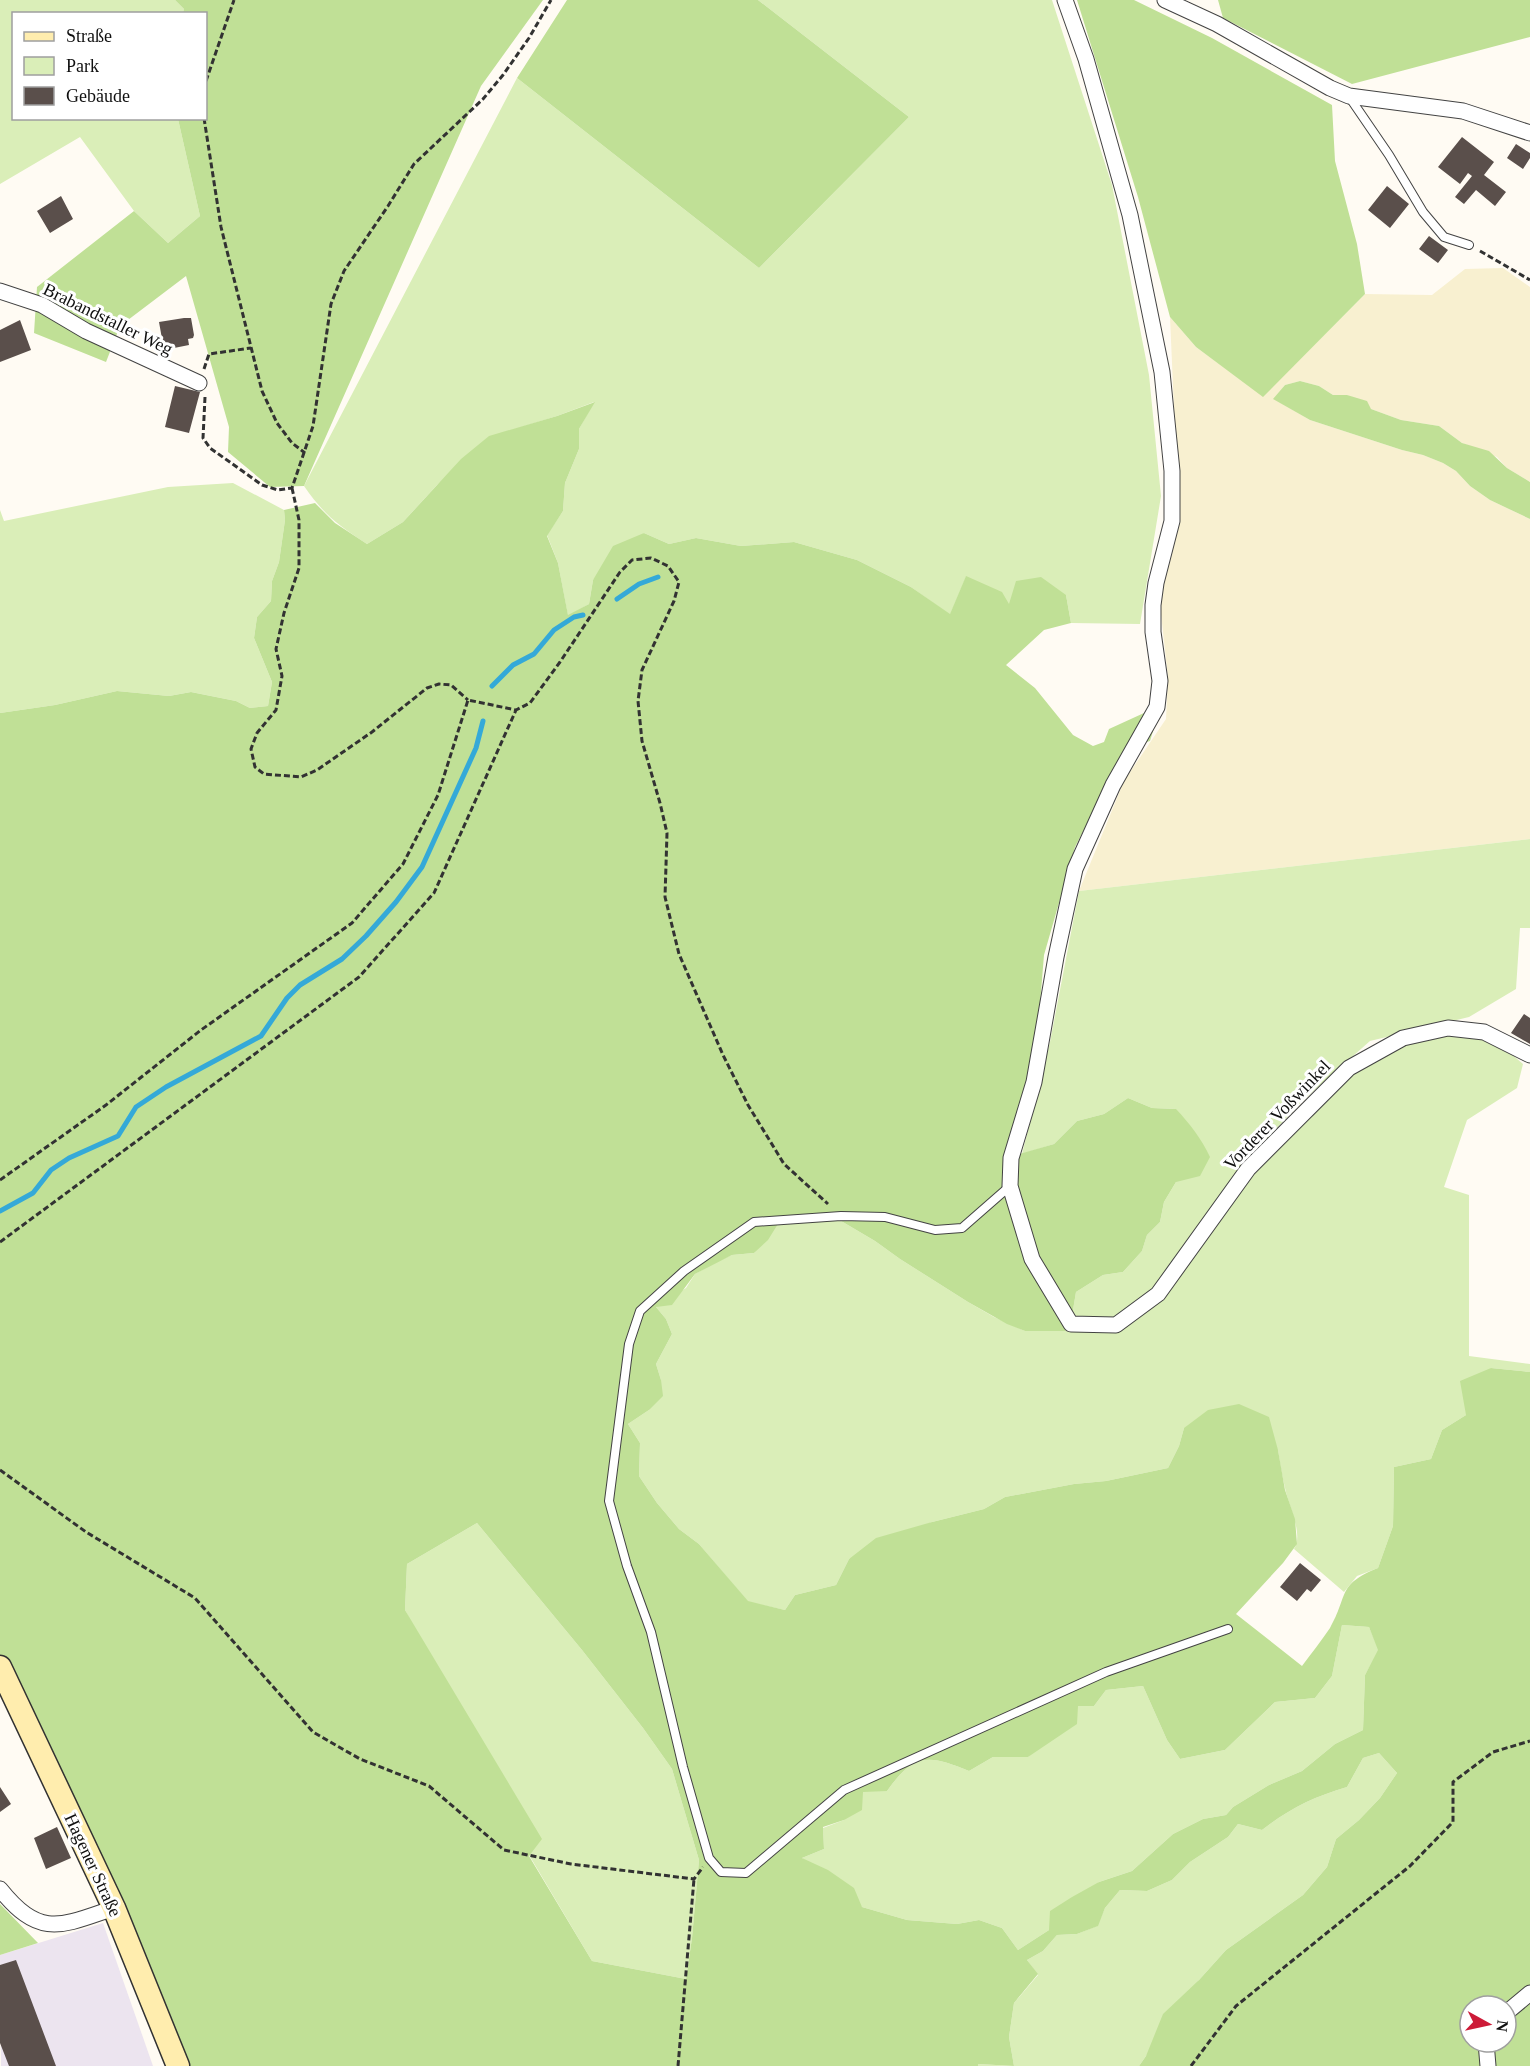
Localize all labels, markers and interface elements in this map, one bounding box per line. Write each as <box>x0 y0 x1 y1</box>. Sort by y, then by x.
legend <box>12 12 207 120</box>
text: Straße <box>66 26 112 46</box>
text: Park <box>66 56 99 76</box>
text: Gebäude <box>66 86 130 106</box>
street label: Brabandstaller Weg <box>40 279 176 359</box>
street label: Vorderer Voßwinkel <box>1220 1056 1334 1174</box>
street label: Hagener Straße <box>60 1810 126 1920</box>
north arrow <box>1458 1994 1518 2054</box>
text: N <box>1493 2019 1512 2033</box>

